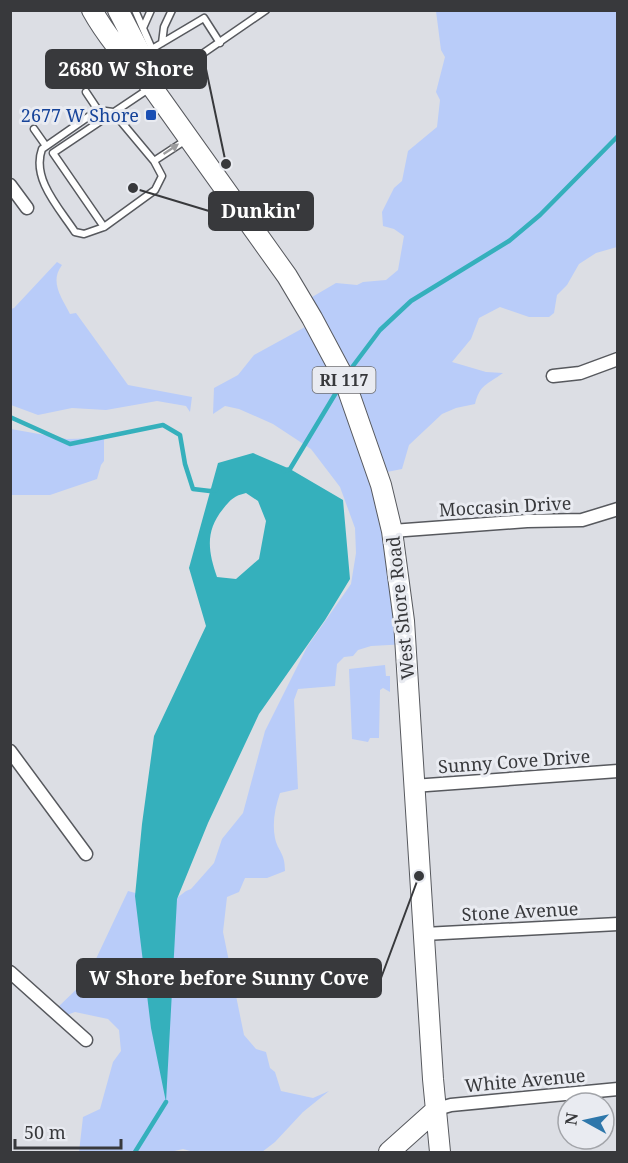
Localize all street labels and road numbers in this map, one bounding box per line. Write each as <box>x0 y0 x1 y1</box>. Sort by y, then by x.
road number: RI 117 <box>312 367 376 393</box>
street label: Moccasin Drive <box>438 491 572 521</box>
street label: West Shore Road <box>381 535 419 681</box>
street label: Sunny Cove Drive <box>437 744 591 778</box>
street label: Stone Avenue <box>461 896 579 926</box>
street label: White Avenue <box>464 1063 586 1097</box>

